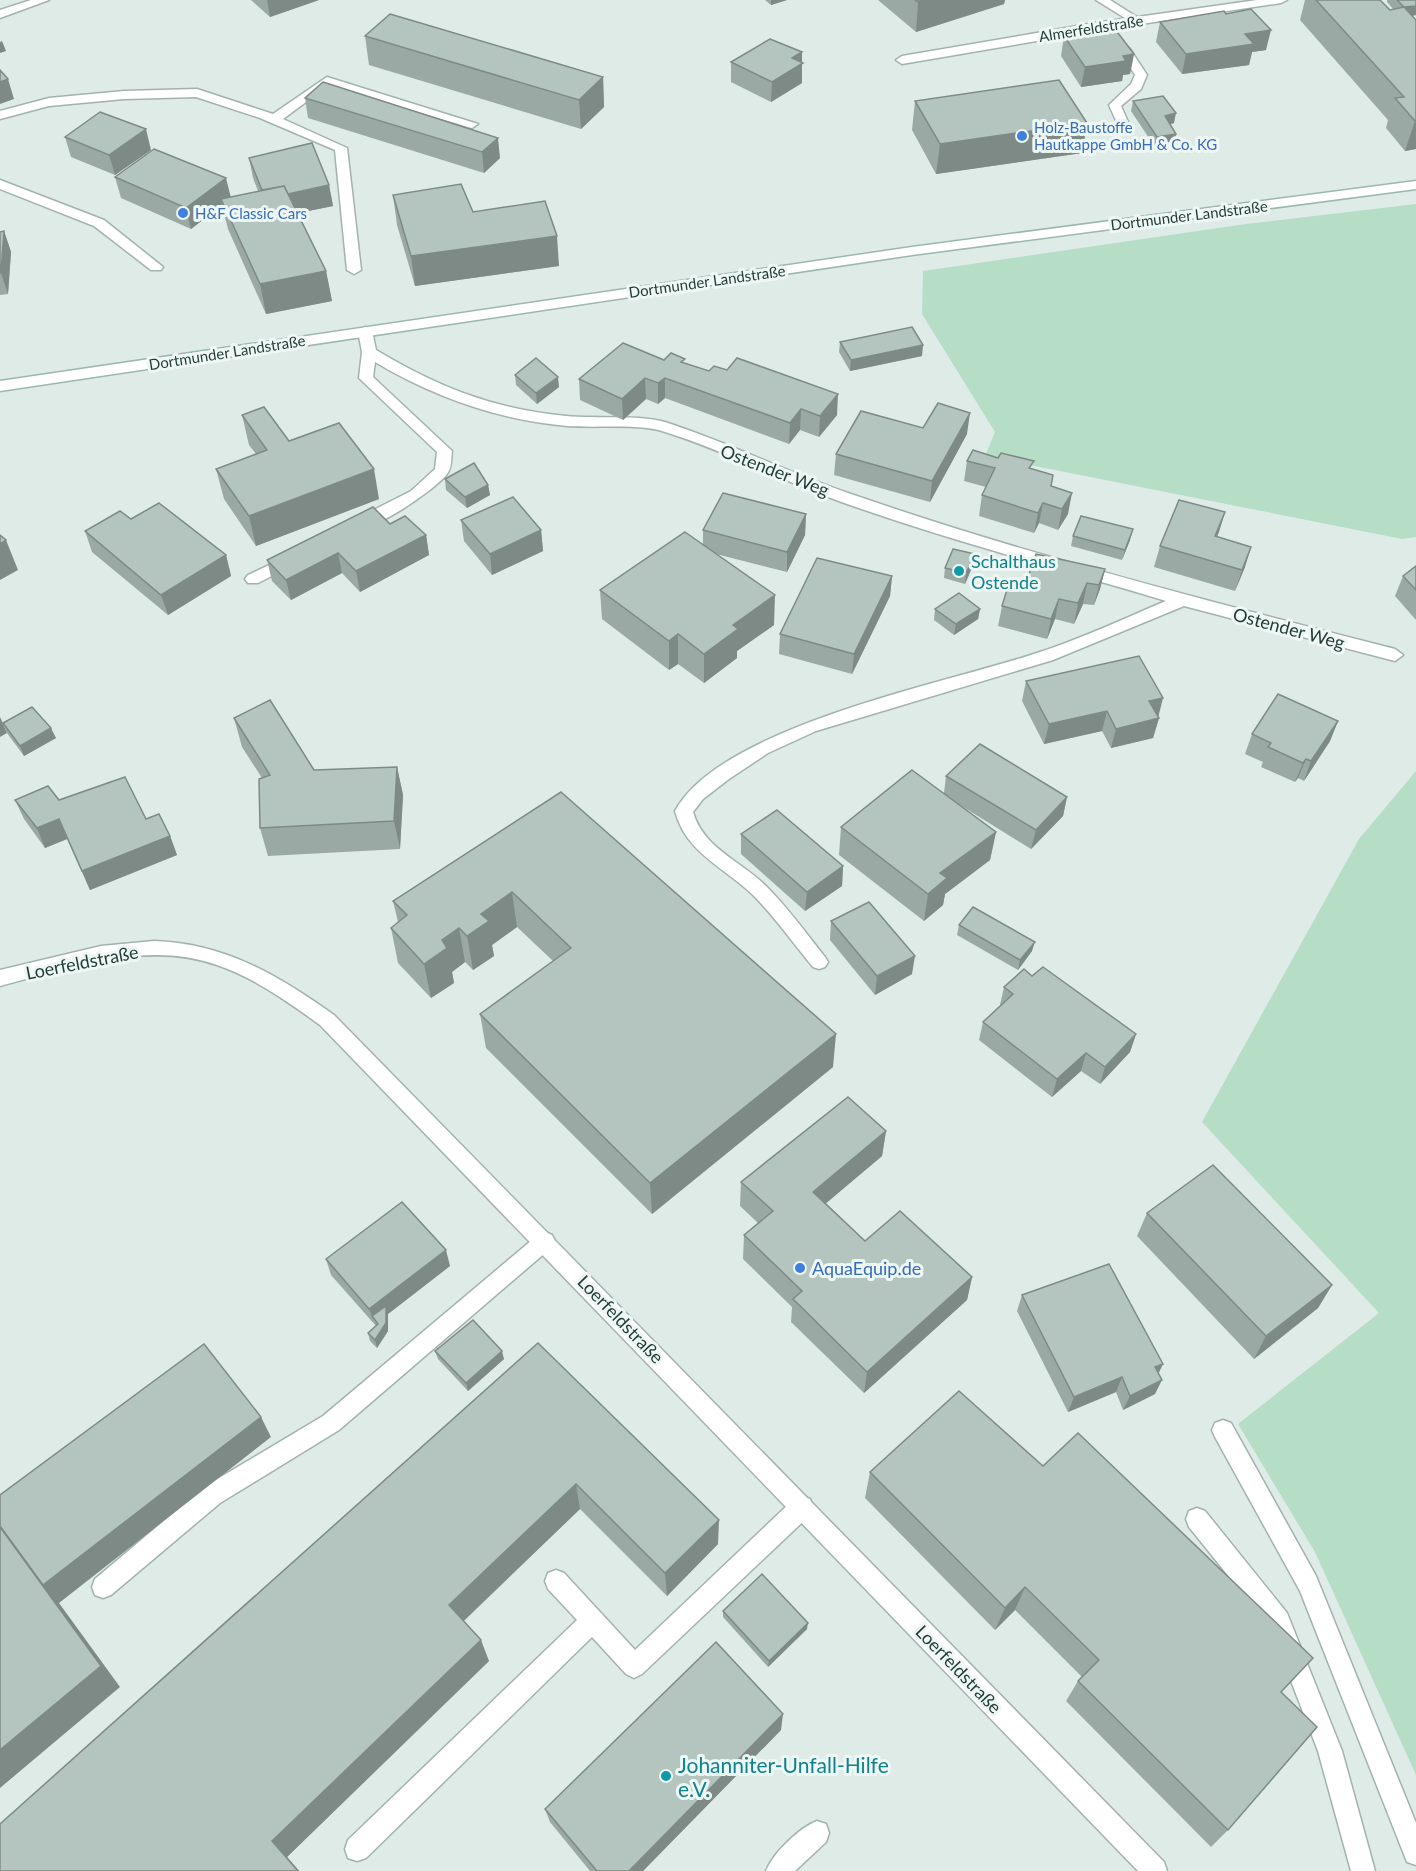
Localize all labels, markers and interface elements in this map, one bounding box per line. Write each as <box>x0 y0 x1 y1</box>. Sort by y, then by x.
street label: Almerfeldstraße <box>1037 11 1145 45</box>
place label: Holz-Baustoffe Hautkappe GmbH & Co. KG <box>1034 118 1217 153</box>
marker: Holz-Baustoffe Hautkappe GmbH & Co. KG <box>1015 129 1029 143</box>
street label: Dortmunder Landstraße <box>1109 196 1269 234</box>
place label: H&F Classic Cars <box>195 204 307 222</box>
marker: H&F Classic Cars <box>176 206 190 220</box>
street label: Dortmunder Landstraße <box>627 261 787 301</box>
street label: Dortmunder Landstraße <box>147 331 307 373</box>
street label: Ostender Weg <box>718 439 832 501</box>
place label: Schalthaus Ostende <box>971 550 1056 593</box>
marker: Schalthaus Ostende <box>952 564 966 578</box>
street label: Ostender Weg <box>1231 603 1347 653</box>
street label: Loerfeldstraße <box>24 940 140 984</box>
place label: AquaEquip.de <box>812 1257 921 1279</box>
marker: AquaEquip.de <box>793 1261 807 1275</box>
street label: Loerfeldstraße <box>573 1270 669 1368</box>
street label: Loerfeldstraße <box>911 1620 1007 1718</box>
place label: Johanniter-Unfall-Hilfe e.V. <box>678 1752 889 1801</box>
marker: Johanniter-Unfall-Hilfe e.V. <box>659 1769 673 1783</box>

